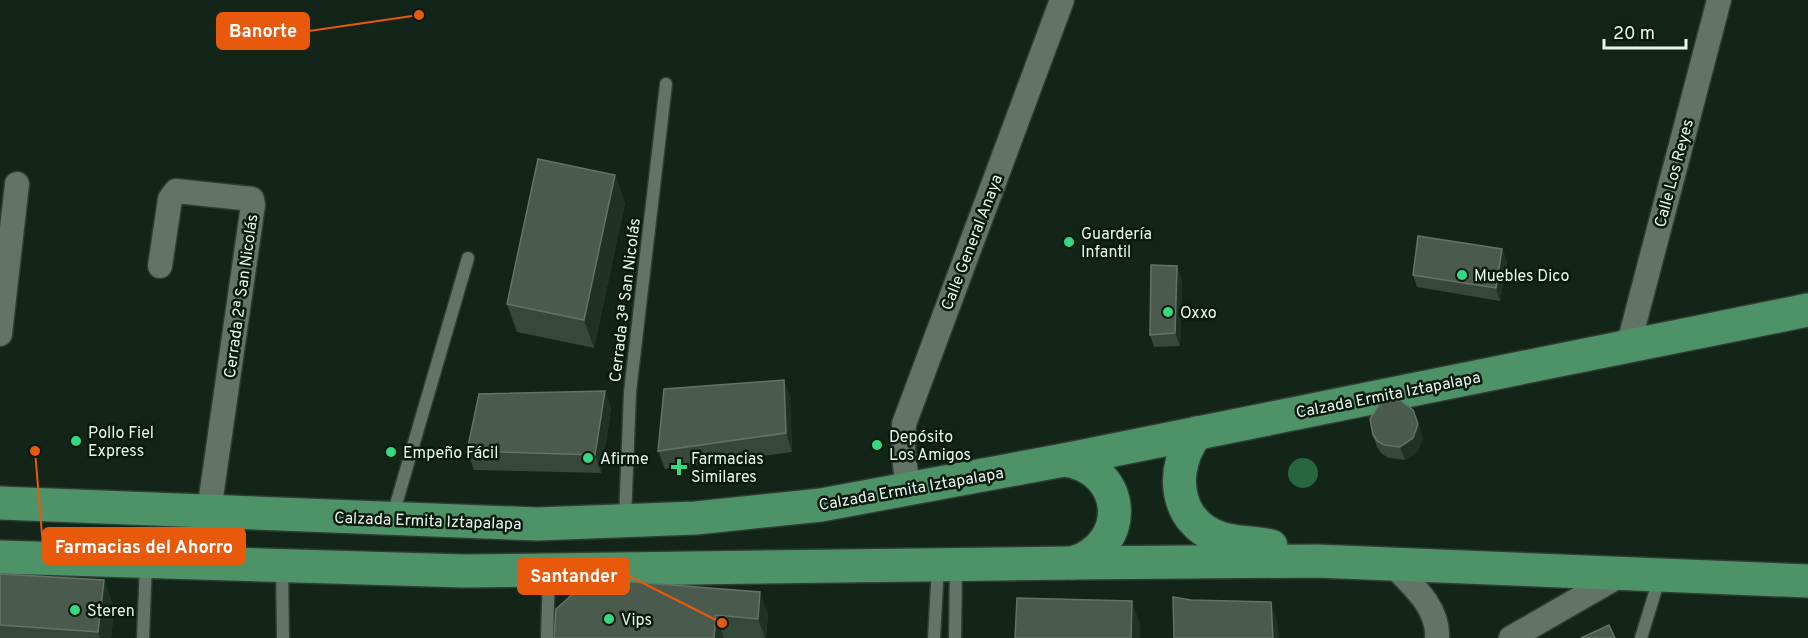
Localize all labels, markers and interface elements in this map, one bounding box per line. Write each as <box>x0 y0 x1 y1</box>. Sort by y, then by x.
scale bar <box>1604 12 1686 50</box>
callout: Banorte <box>217 13 309 49</box>
text: Banorte <box>229 21 297 44</box>
text: 20 m <box>1613 23 1655 46</box>
street label: Calle Los Reyes <box>1651 117 1699 230</box>
street label: Calle General Anaya <box>938 172 1008 313</box>
street label: Cerrada 2ª San Nicolás <box>221 213 263 380</box>
street label: Cerrada 3ª San Nicolás <box>606 217 646 383</box>
place label: Guardería Infantil <box>1081 225 1152 263</box>
marker: Guardería Infantil <box>1062 235 1076 249</box>
place label: Muebles Dico <box>1474 267 1569 287</box>
marker: Muebles Dico <box>1455 268 1469 282</box>
place label: Oxxo <box>1180 304 1217 324</box>
marker: Oxxo <box>1161 305 1175 319</box>
street label: Calzada Ermita Iztapalapa <box>1294 368 1482 424</box>
place label: Pollo Fiel Express <box>88 424 154 462</box>
place label: Depósito Los Amigos <box>889 428 971 466</box>
marker: Pollo Fiel Express <box>69 434 83 448</box>
marker: Depósito Los Amigos <box>870 438 884 452</box>
place label: Empeño Fácil <box>403 444 498 464</box>
marker: Empeño Fácil <box>384 445 398 459</box>
place label: Afirme <box>600 450 649 470</box>
place label: Farmacias Similares <box>691 450 764 488</box>
marker: Afirme <box>581 451 595 465</box>
marker: Farmacias Similares <box>672 460 686 474</box>
street label: Calzada Ermita Iztapalapa <box>817 464 1005 516</box>
street label: Calzada Ermita Iztapalapa <box>334 509 522 535</box>
callout: Farmacias del Ahorro <box>43 528 245 564</box>
text: Farmacias del Ahorro <box>55 537 233 560</box>
callout: Santander <box>518 558 629 594</box>
text: Santander <box>530 566 618 589</box>
place label: Steren <box>87 602 135 622</box>
marker: Steren <box>68 603 82 617</box>
place label: Vips <box>621 611 652 631</box>
marker: Vips <box>602 612 616 626</box>

